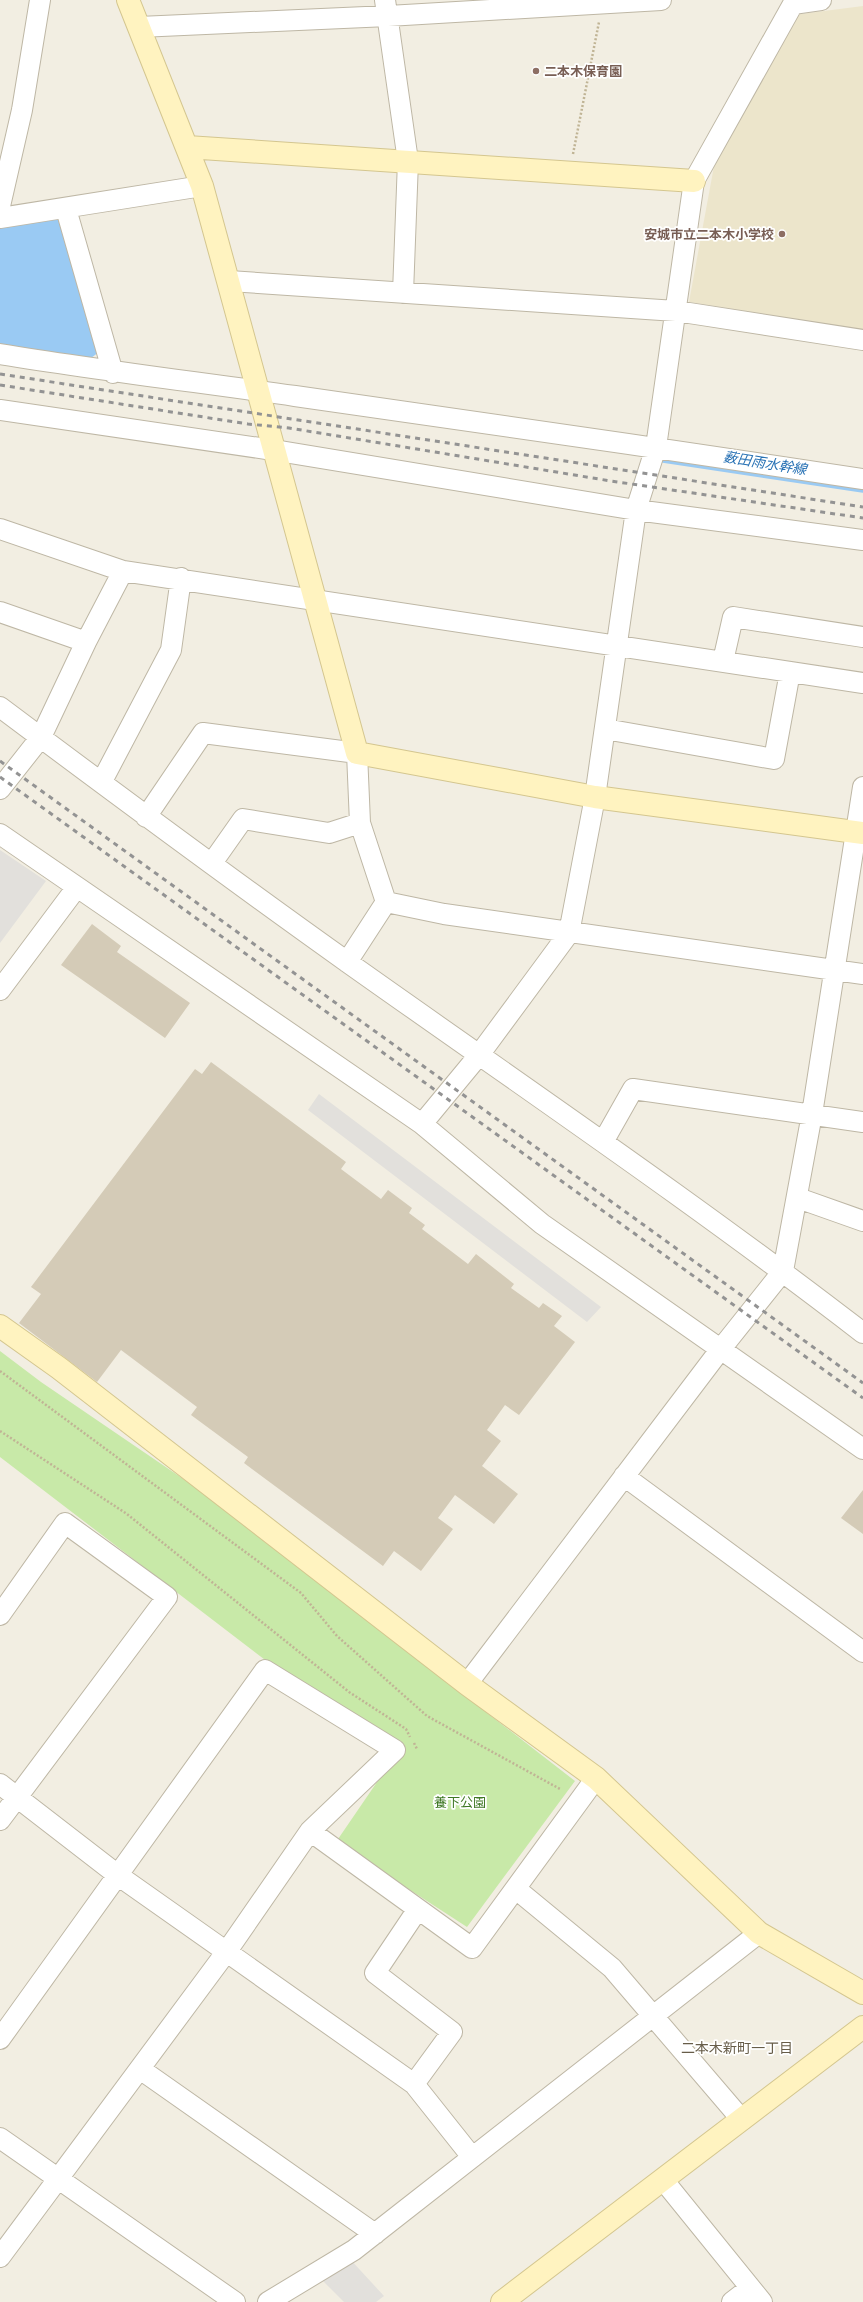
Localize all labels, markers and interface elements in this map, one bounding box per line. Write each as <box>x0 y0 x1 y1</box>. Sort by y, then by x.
place label: 二本木保育園 <box>544 64 622 79</box>
marker: 二本木保育園 <box>531 66 541 76</box>
place label: 安城市立二本木小学校 <box>644 227 774 242</box>
marker: 安城市立二本木小学校 <box>777 229 787 239</box>
water label: 薮田雨水幹線 <box>722 449 810 478</box>
park label: 養下公園 <box>434 1795 486 1810</box>
district label: 二本木新町一丁目 <box>681 2040 793 2056</box>

